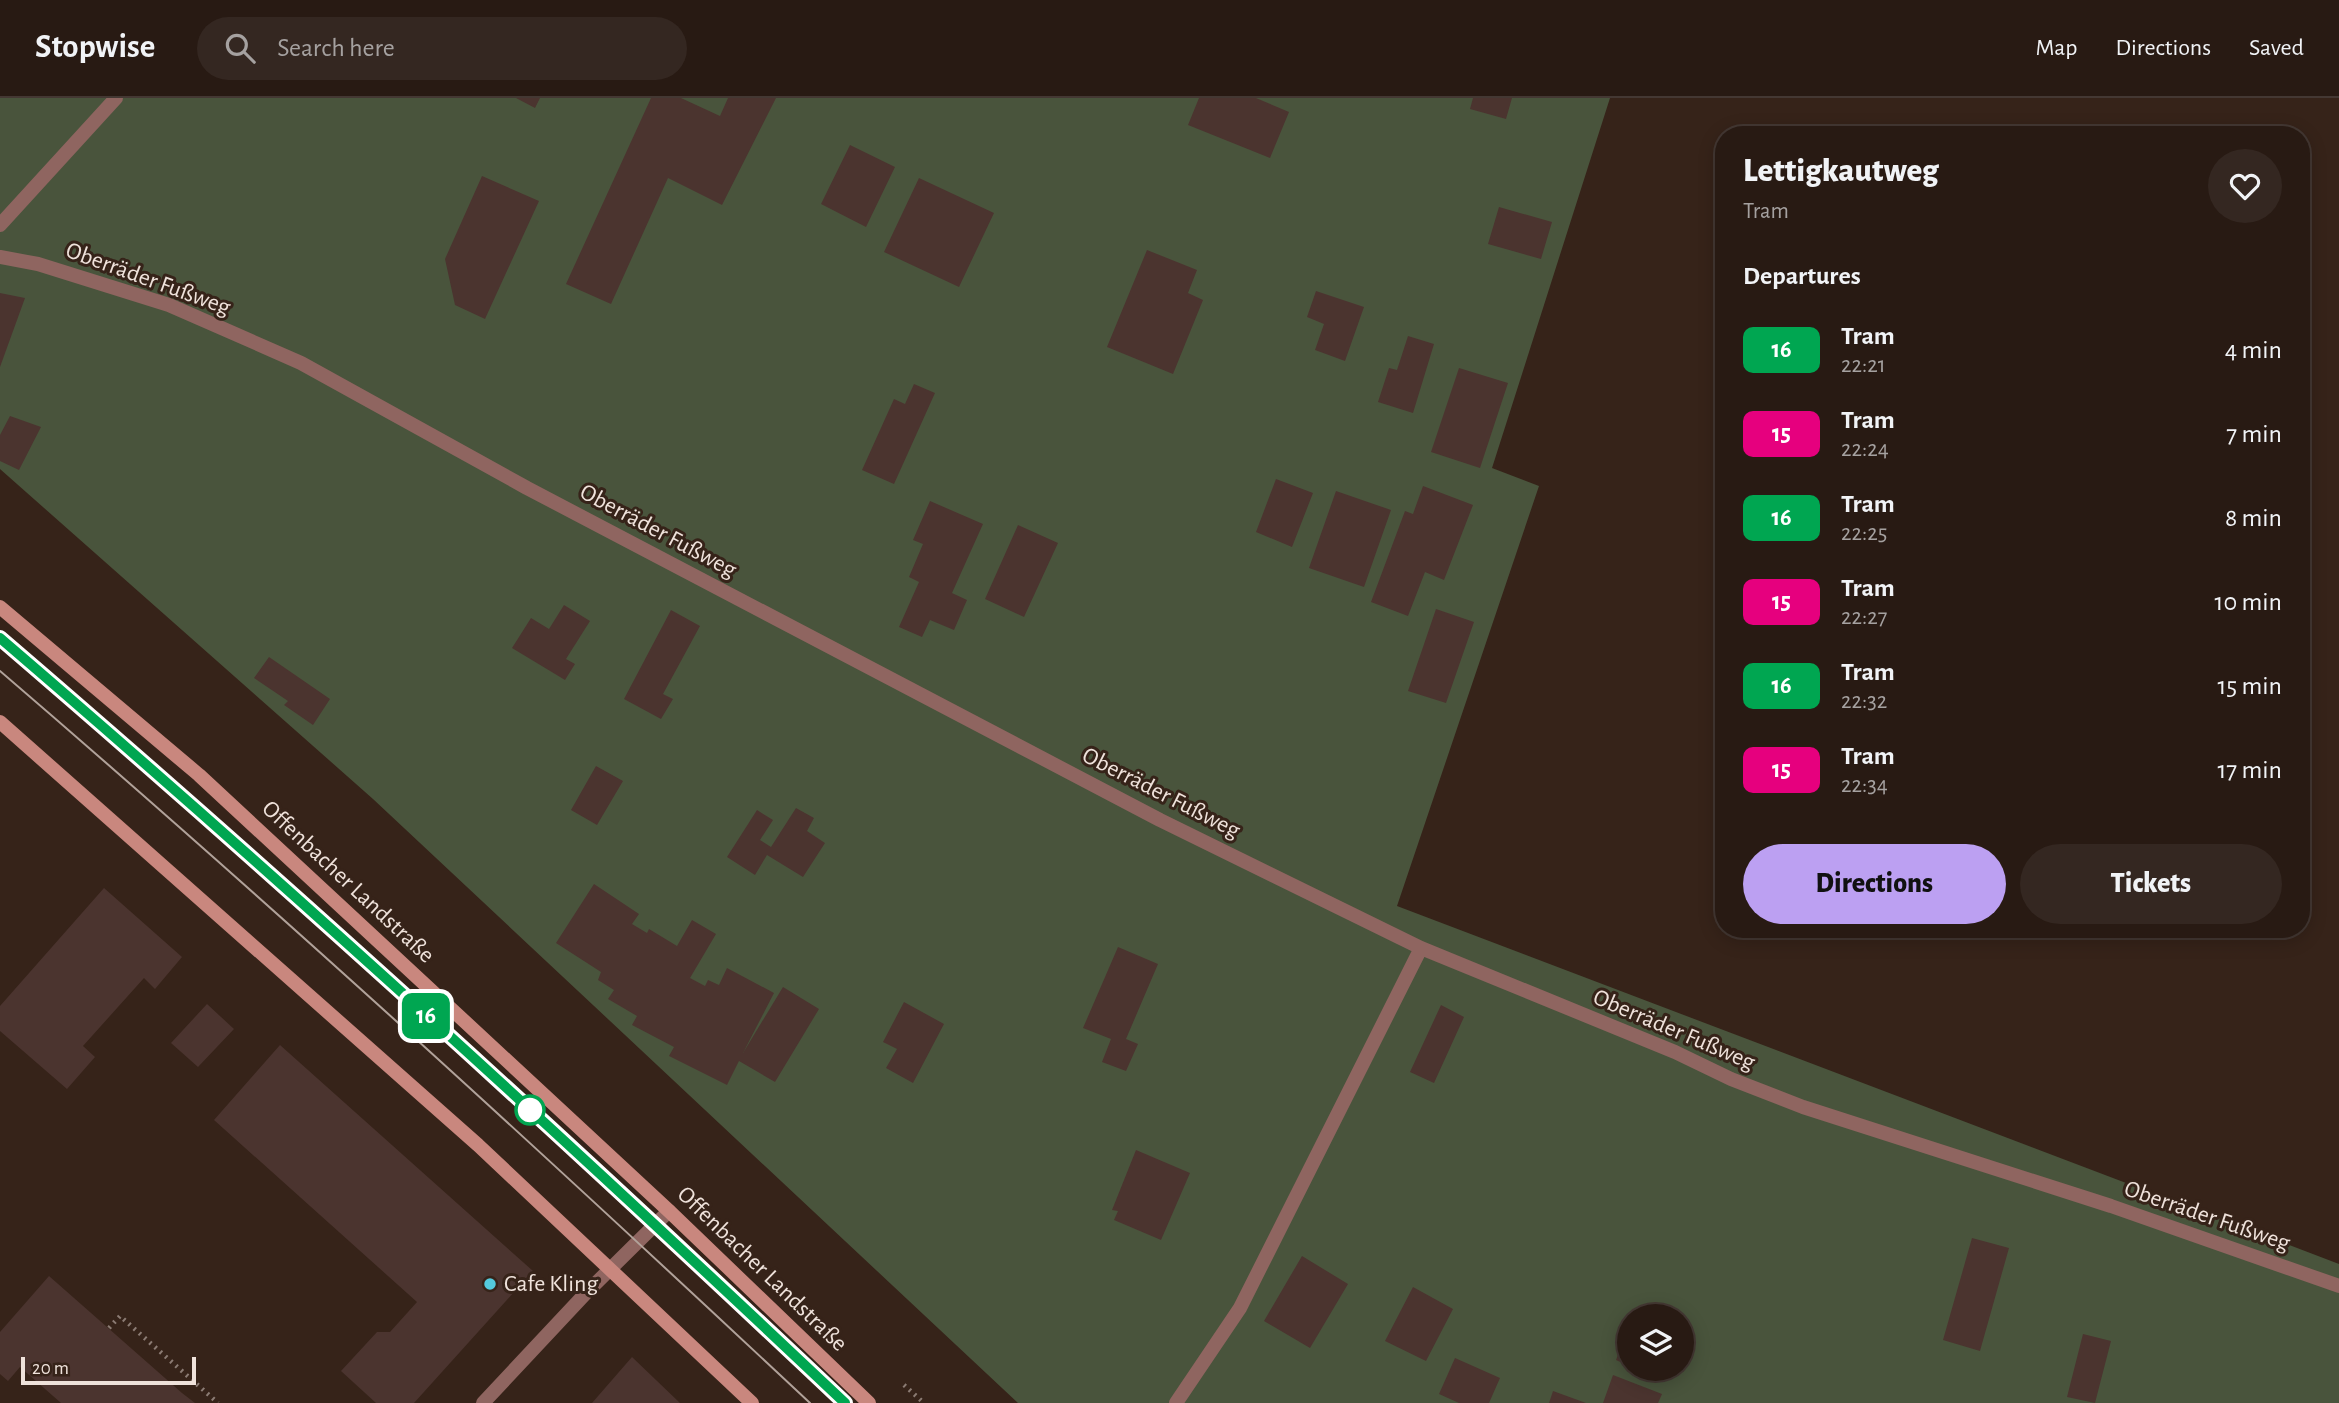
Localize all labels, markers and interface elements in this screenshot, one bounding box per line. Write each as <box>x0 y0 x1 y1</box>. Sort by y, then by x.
search box <box>197 17 687 80</box>
icon: search <box>221 29 259 67</box>
text: Stopwise <box>35 31 155 64</box>
text: Search here <box>277 35 395 61</box>
text: Map <box>2035 36 2077 60</box>
text: Directions <box>2115 36 2211 60</box>
text: Saved <box>2249 36 2304 60</box>
button: heart <box>2208 149 2282 223</box>
text: Lettigkautweg <box>1743 155 1939 188</box>
text: Tram <box>1743 200 1789 223</box>
street label: Oberräder Fußweg <box>62 238 234 320</box>
text: Departures <box>1743 263 1861 289</box>
text: Tram <box>1841 323 1895 349</box>
text: 4 min <box>2225 337 2282 363</box>
text: 16 <box>1771 338 1792 362</box>
text: 22:21 <box>1841 354 1886 377</box>
text: Tram <box>1841 407 1895 433</box>
text: 7 min <box>2226 421 2282 447</box>
text: 15 <box>1772 422 1791 446</box>
text: 22:24 <box>1841 438 1889 461</box>
street label: Oberräder Fußweg <box>576 480 740 582</box>
text: Tram <box>1841 491 1895 517</box>
text: 8 min <box>2225 505 2282 531</box>
text: 16 <box>1771 506 1792 530</box>
text: 22:25 <box>1841 522 1887 545</box>
text: Tram <box>1841 575 1895 601</box>
text: 10 min <box>2215 589 2282 615</box>
text: 15 <box>1772 590 1791 614</box>
text: 22:27 <box>1841 606 1887 629</box>
text: Tram <box>1841 659 1895 685</box>
text: 15 min <box>2217 673 2282 699</box>
text: 16 <box>1771 674 1792 698</box>
text: 22:32 <box>1841 690 1887 713</box>
street label: Oberräder Fußweg <box>1078 743 1244 843</box>
text: Tram <box>1841 743 1895 769</box>
text: 17 min <box>2217 757 2282 783</box>
text: 15 <box>1772 758 1791 782</box>
text: 22:34 <box>1841 774 1888 797</box>
street label: Offenbacher Landstraße <box>257 796 439 968</box>
button: Directions <box>1743 844 2006 924</box>
button: Tickets <box>2020 844 2282 924</box>
street label: Oberräder Fußweg <box>1590 985 1759 1075</box>
line badge: 16 <box>394 993 458 1039</box>
text: 16 <box>416 1004 436 1028</box>
unlabelled marker <box>515 1095 545 1125</box>
street label: Oberräder Fußweg <box>2121 1176 2293 1256</box>
street label: Offenbacher Landstraße <box>672 1182 852 1356</box>
place label: Cafe Kling <box>504 1272 598 1296</box>
marker: Cafe Kling <box>482 1276 498 1292</box>
map controls <box>1617 1304 1694 1381</box>
button: layers <box>1617 1304 1694 1381</box>
scale bar <box>21 1354 196 1386</box>
text: 20 m <box>32 1359 69 1378</box>

